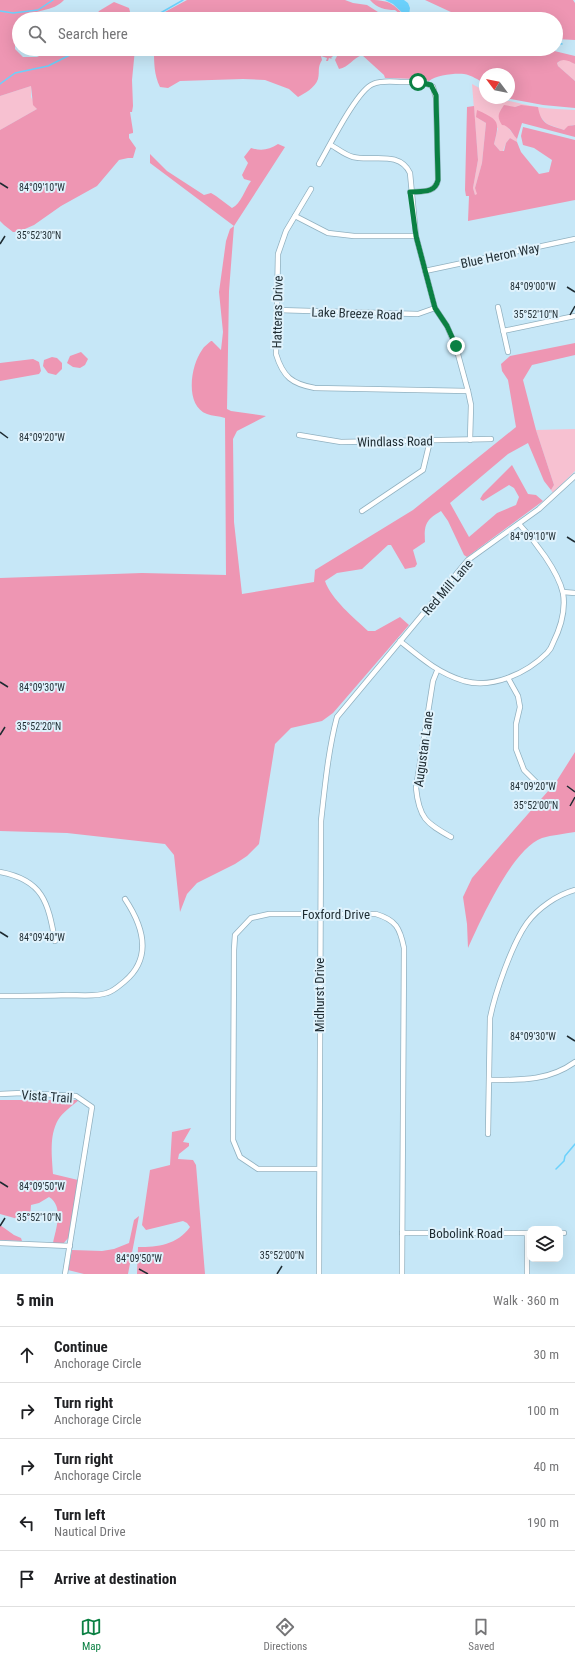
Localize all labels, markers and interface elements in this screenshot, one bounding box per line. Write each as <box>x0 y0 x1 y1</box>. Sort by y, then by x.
search box <box>12 12 563 56</box>
icon: search <box>26 23 48 45</box>
text: Search here <box>58 25 128 43</box>
north arrow <box>479 68 515 104</box>
route start <box>409 73 427 91</box>
text: 84°09'10"W <box>19 182 65 193</box>
text: 35°52'30"N <box>17 230 61 241</box>
street label: Blue Heron Way <box>459 240 542 271</box>
street label: Hatteras Drive <box>269 275 286 349</box>
text: 84°09'00"W <box>510 281 556 292</box>
street label: Lake Breeze Road <box>311 304 403 323</box>
text: 35°52'10"N <box>514 309 558 320</box>
route end <box>447 337 465 355</box>
text: 84°09'20"W <box>19 432 65 443</box>
street label: Windlass Road <box>357 433 433 450</box>
text: 84°09'10"W <box>510 531 556 542</box>
street label: Red Mill Lane <box>419 556 476 618</box>
text: 84°09'30"W <box>19 682 65 693</box>
street label: Augustan Lane <box>411 710 436 788</box>
text: 35°52'20"N <box>17 721 61 732</box>
text: 84°09'20"W <box>510 781 556 792</box>
text: 35°52'00"N <box>514 800 558 811</box>
street label: Foxford Drive <box>302 907 370 922</box>
text: 84°09'40"W <box>19 932 65 943</box>
street label: Midhurst Drive <box>312 958 327 1032</box>
text: 84°09'30"W <box>510 1031 556 1042</box>
street label: Vista Trail <box>21 1087 73 1106</box>
text: 84°09'50"W <box>19 1181 65 1192</box>
text: 35°52'10"N <box>17 1212 61 1223</box>
street label: Bobolink Road <box>429 1226 503 1241</box>
map controls <box>527 1226 563 1262</box>
button: layers <box>527 1226 563 1262</box>
text: 35°52'00"N <box>260 1250 304 1261</box>
text: 84°09'50"W <box>116 1253 162 1264</box>
text: 5 min <box>16 1290 54 1310</box>
text: Walk · 360 m <box>493 1293 559 1308</box>
text: Continue <box>54 1338 108 1356</box>
icon: ahead <box>16 1344 38 1366</box>
text: 30 m <box>533 1347 559 1362</box>
text: Anchorage Circle <box>54 1356 141 1371</box>
text: Turn right <box>54 1394 113 1412</box>
icon: right <box>16 1400 38 1422</box>
text: 100 m <box>527 1403 559 1418</box>
text: Anchorage Circle <box>54 1412 141 1427</box>
text: Turn right <box>54 1450 113 1468</box>
icon: right <box>16 1456 38 1478</box>
text: 40 m <box>533 1459 559 1474</box>
text: Anchorage Circle <box>54 1468 141 1483</box>
text: Turn left <box>54 1506 105 1524</box>
icon: left <box>16 1512 38 1534</box>
text: 190 m <box>527 1515 559 1530</box>
text: Nautical Drive <box>54 1524 126 1539</box>
icon: arrive <box>16 1568 38 1590</box>
text: Arrive at destination <box>54 1570 177 1588</box>
tab: Map <box>80 1616 102 1653</box>
tab: Directions <box>263 1616 307 1653</box>
tab: Saved <box>468 1616 495 1653</box>

